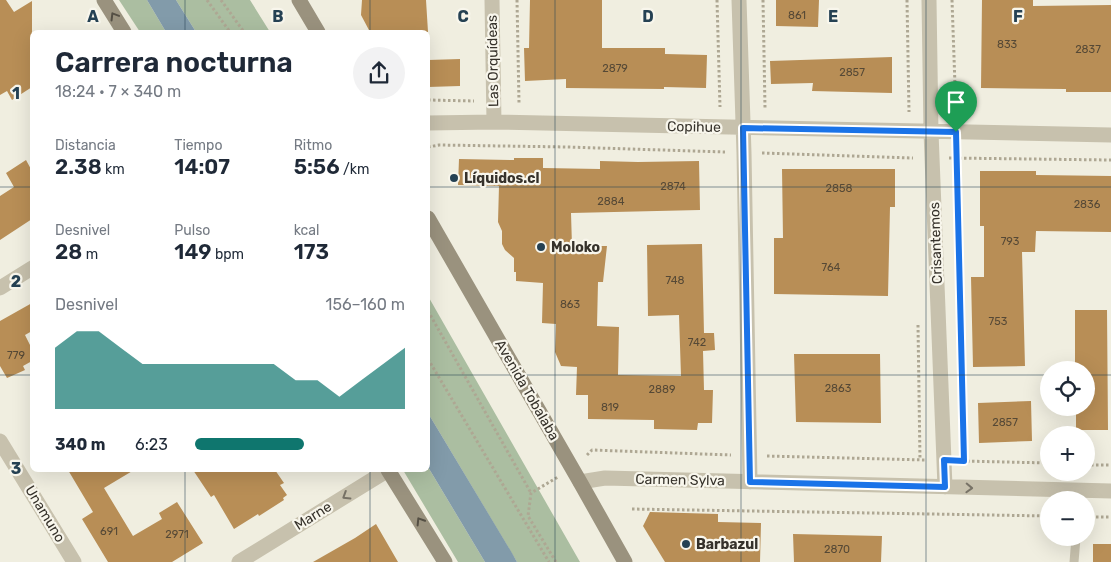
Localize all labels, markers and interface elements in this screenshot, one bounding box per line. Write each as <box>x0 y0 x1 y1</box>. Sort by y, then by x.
text: A <box>87 7 99 26</box>
text: B <box>272 7 284 26</box>
text: C <box>457 7 469 26</box>
text: D <box>642 7 654 26</box>
text: E <box>828 7 838 26</box>
text: F <box>1013 7 1023 26</box>
house number: 861 <box>788 9 806 22</box>
one-way arrow <box>111 13 121 22</box>
street label: Las Orquídeas <box>484 15 502 107</box>
house number: 833 <box>997 38 1017 51</box>
house number: 2837 <box>1075 43 1101 56</box>
text: Carrera nocturna <box>55 46 293 79</box>
button: share <box>353 47 405 99</box>
house number: 2879 <box>602 62 628 75</box>
house number: 2857 <box>839 66 865 79</box>
pin <box>935 81 977 132</box>
text: 18:24 · 7 × 340 m <box>55 82 181 101</box>
text: 1 <box>12 84 20 103</box>
icon: arrive <box>942 88 970 116</box>
street label: Copihue <box>667 118 721 136</box>
text: Distancia <box>55 137 116 154</box>
text: Tiempo <box>174 137 222 154</box>
text: Ritmo <box>294 137 332 154</box>
text: 2.38 <box>55 154 102 179</box>
text: 14:07 <box>174 154 230 179</box>
text: 5:56 <box>294 154 340 179</box>
text: km <box>102 161 125 178</box>
text: /km <box>340 161 369 178</box>
place label: Líquidos.cl <box>464 170 539 187</box>
marker: Líquidos.cl <box>448 172 460 184</box>
house number: 2874 <box>660 180 686 193</box>
house number: 2858 <box>826 182 852 195</box>
house number: 2884 <box>597 195 625 208</box>
house number: 2836 <box>1074 198 1101 211</box>
street label: Crisantemos <box>926 202 946 284</box>
text: Desnivel <box>55 222 110 239</box>
text: Pulso <box>174 222 210 239</box>
text: kcal <box>294 222 319 239</box>
house number: 793 <box>1001 235 1020 248</box>
text: 28 <box>55 239 82 264</box>
text: 149 <box>174 239 212 264</box>
text: 173 <box>294 239 329 264</box>
place label: Moloko <box>551 239 600 256</box>
marker: Moloko <box>535 241 547 253</box>
text: m <box>82 246 98 263</box>
text: bpm <box>212 246 244 263</box>
house number: 764 <box>822 261 841 274</box>
text: 2 <box>11 272 21 291</box>
house number: 748 <box>665 274 685 287</box>
text: Desnivel <box>55 295 118 314</box>
text: 156–160 m <box>326 295 405 314</box>
house number: 863 <box>560 298 581 311</box>
house number: 753 <box>989 315 1008 328</box>
house number: 742 <box>688 336 706 349</box>
street label: Avenida Tobalaba <box>491 337 563 443</box>
house number: 779 <box>7 349 25 362</box>
map controls <box>1040 361 1095 546</box>
button: locate <box>1040 361 1095 416</box>
house number: 2863 <box>825 382 852 395</box>
house number: 2889 <box>649 383 675 396</box>
house number: 819 <box>601 401 619 414</box>
house number: 2857 <box>992 416 1018 429</box>
button: + <box>1040 426 1095 481</box>
text: 340 m <box>55 435 105 454</box>
text: 6:23 <box>135 435 168 454</box>
text: 3 <box>11 459 21 478</box>
street label: Carmen Sylva <box>635 471 725 489</box>
street label: Unamuno <box>21 482 69 546</box>
one-way arrow <box>965 482 973 493</box>
one-way arrow <box>343 489 352 499</box>
button: − <box>1040 491 1095 546</box>
street label: Marne <box>291 498 335 534</box>
one-way arrow <box>416 517 426 526</box>
house number: 691 <box>100 525 118 538</box>
house number: 2971 <box>165 528 189 541</box>
place label: Barbazul <box>696 536 758 553</box>
marker: Barbazul <box>680 538 692 550</box>
house number: 2870 <box>824 543 850 556</box>

